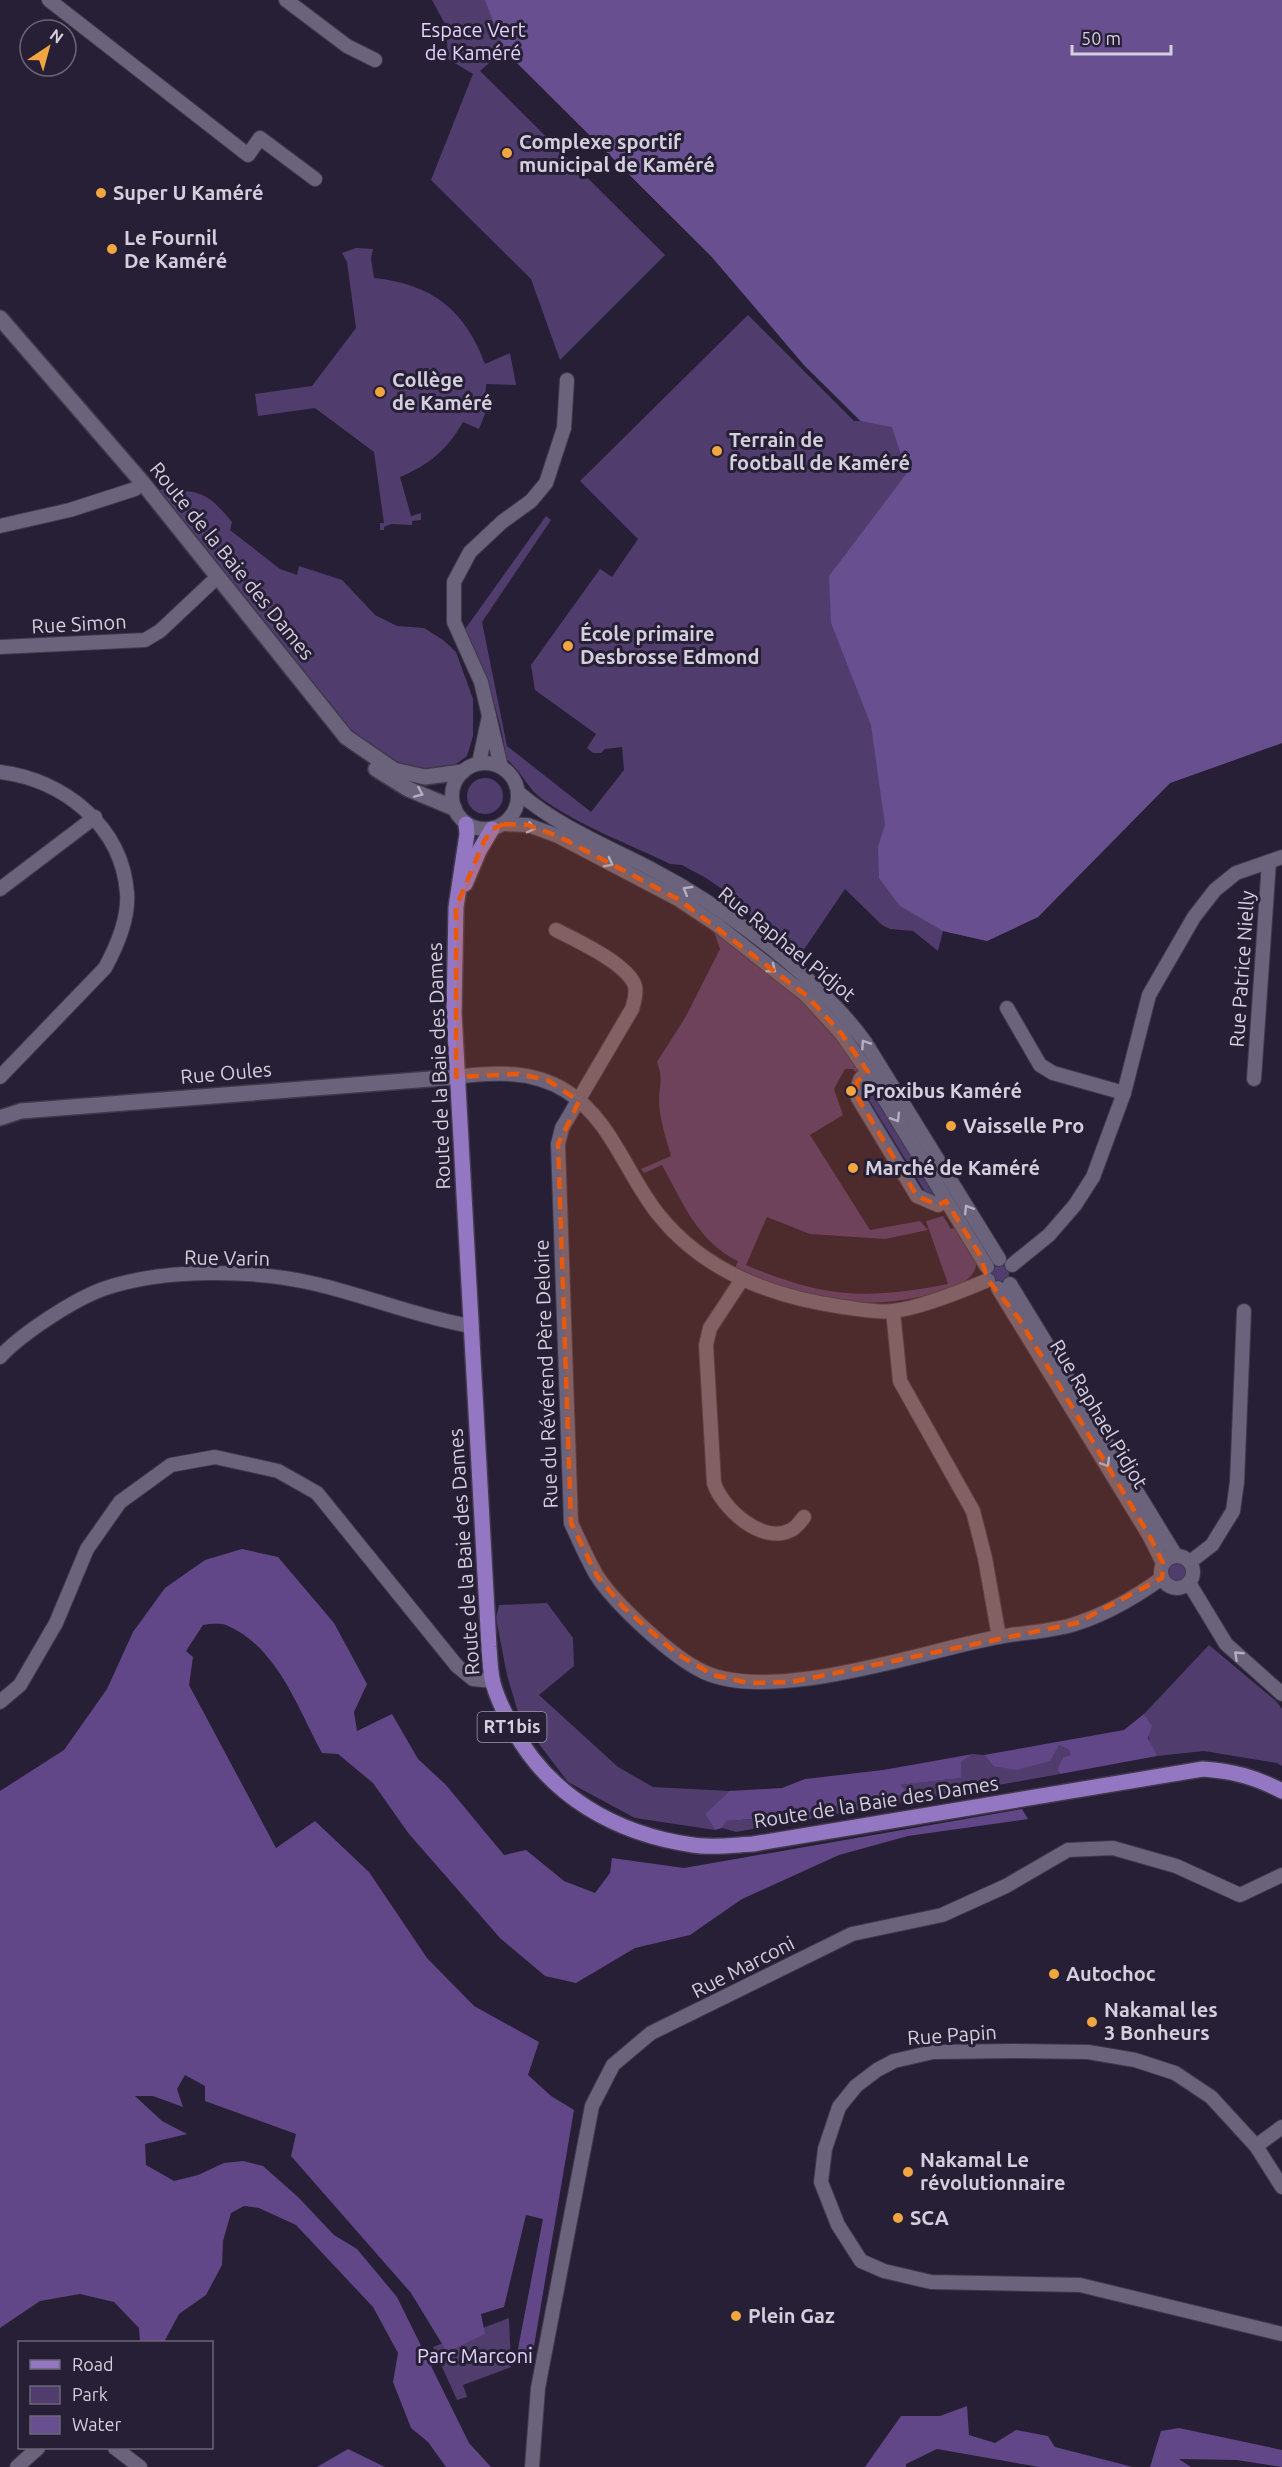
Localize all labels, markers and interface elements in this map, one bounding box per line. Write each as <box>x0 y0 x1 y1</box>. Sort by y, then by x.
north arrow <box>18 18 78 78</box>
park label: Espace Vert de Kaméré <box>420 18 526 64</box>
scale bar <box>1072 18 1171 56</box>
text: N <box>47 25 67 47</box>
text: 50 m <box>1081 28 1121 48</box>
place label: Complexe sportif municipal de Kaméré <box>519 130 715 176</box>
marker: Complexe sportif municipal de Kaméré <box>500 146 514 160</box>
place label: Super U Kaméré <box>113 181 264 204</box>
marker: Super U Kaméré <box>94 186 108 200</box>
place label: Le Fournil De Kaméré <box>124 226 227 272</box>
marker: Le Fournil De Kaméré <box>105 242 119 256</box>
place label: Collège de Kaméré <box>392 368 493 414</box>
marker: Collège de Kaméré <box>373 385 387 399</box>
place label: Terrain de football de Kaméré <box>729 428 910 474</box>
marker: Terrain de football de Kaméré <box>710 444 724 458</box>
street label: Route de la Baie des Dames <box>146 457 319 664</box>
street label: Rue Simon <box>31 610 127 637</box>
place label: École primaire Desbrosse Edmond <box>580 621 759 668</box>
marker: École primaire Desbrosse Edmond <box>561 639 575 653</box>
one-way arrow <box>412 786 423 798</box>
one-way arrow <box>526 820 536 833</box>
one-way arrow <box>603 856 614 867</box>
street label: Rue Raphael Pidjot <box>714 881 860 1006</box>
one-way arrow <box>683 886 693 897</box>
street label: Rue Patrice Nielly <box>1225 889 1258 1048</box>
street label: Route de la Baie des Dames <box>423 942 454 1190</box>
one-way arrow <box>766 962 777 973</box>
one-way arrow <box>861 1039 872 1050</box>
street label: Rue Oules <box>179 1057 272 1088</box>
place label: Proxibus Kaméré <box>863 1079 1022 1102</box>
marker: Proxibus Kaméré <box>844 1084 858 1098</box>
one-way arrow <box>888 1112 900 1122</box>
place label: Vaisselle Pro <box>963 1114 1084 1137</box>
marker: Vaisselle Pro <box>944 1119 958 1133</box>
place label: Marché de Kaméré <box>865 1156 1040 1179</box>
marker: Marché de Kaméré <box>846 1161 860 1175</box>
one-way arrow <box>964 1205 975 1216</box>
street label: Rue du Révérend Père Deloire <box>529 1239 562 1509</box>
street label: Rue Varin <box>184 1245 270 1270</box>
street label: Rue Raphael Pidjot <box>1046 1335 1153 1492</box>
street label: Route de la Baie des Dames <box>443 1428 484 1676</box>
one-way arrow <box>1098 1457 1110 1467</box>
one-way arrow <box>1234 1651 1245 1662</box>
road number: RT1bis <box>478 1712 546 1742</box>
street label: Route de la Baie des Dames <box>752 1771 1000 1832</box>
street label: Rue Marconi <box>688 1931 798 2002</box>
place label: Autochoc <box>1066 1962 1156 1985</box>
marker: Autochoc <box>1047 1967 1061 1981</box>
place label: Nakamal les 3 Bonheurs <box>1104 1998 1218 2044</box>
marker: Nakamal les 3 Bonheurs <box>1085 2015 1099 2029</box>
street label: Rue Papin <box>906 2020 997 2049</box>
place label: Nakamal Le révolutionnaire <box>920 2148 1066 2194</box>
marker: Nakamal Le révolutionnaire <box>901 2165 915 2179</box>
place label: SCA <box>910 2206 949 2229</box>
marker: SCA <box>891 2211 905 2225</box>
place label: Plein Gaz <box>748 2304 835 2327</box>
marker: Plein Gaz <box>729 2309 743 2323</box>
legend <box>18 2341 213 2449</box>
park label: Parc Marconi <box>417 2344 533 2367</box>
text: Road <box>72 2354 114 2374</box>
text: Park <box>72 2384 108 2404</box>
text: Water <box>72 2414 122 2434</box>

